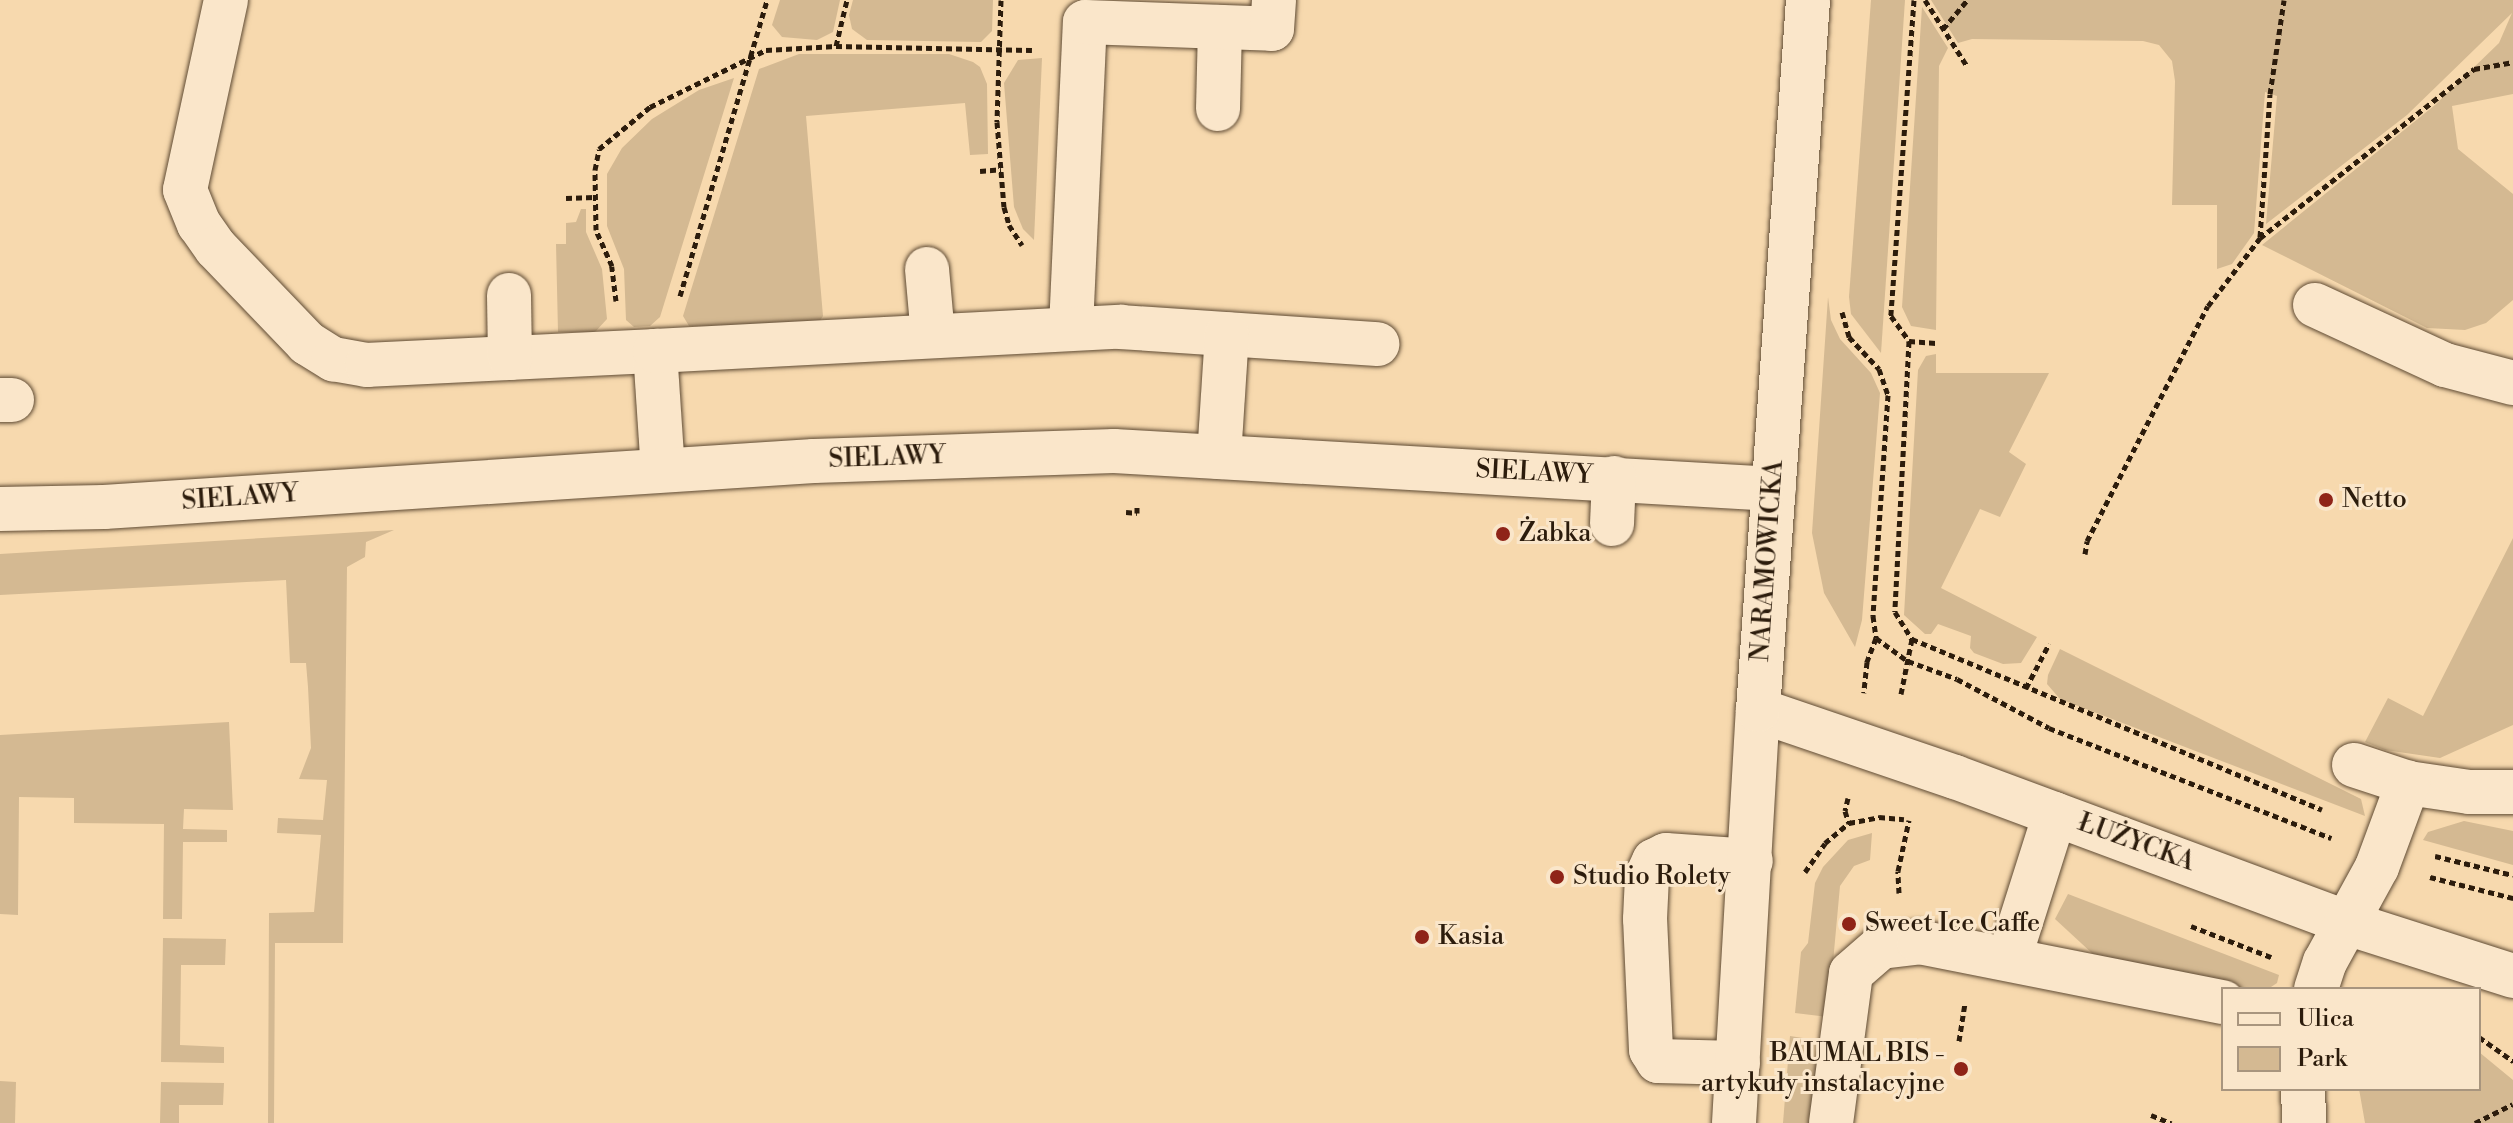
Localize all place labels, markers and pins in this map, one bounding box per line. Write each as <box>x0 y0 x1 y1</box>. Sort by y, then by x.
place label: Netto <box>2342 484 2407 516</box>
marker: Netto <box>2317 491 2335 509</box>
place label: Żabka <box>1519 518 1591 550</box>
marker: Żabka <box>1494 525 1512 543</box>
place label: Studio Rolety <box>1573 861 1730 893</box>
marker: Studio Rolety <box>1548 868 1566 886</box>
place label: Sweet Ice Caffe <box>1865 908 2040 940</box>
marker: Sweet Ice Caffe <box>1840 915 1858 933</box>
place label: Kasia <box>1438 921 1504 953</box>
marker: Kasia <box>1413 928 1431 946</box>
place label: BAUMAL BIS - artykuły instalacyjne <box>1701 1038 1945 1100</box>
marker: BAUMAL BIS - artykuły instalacyjne <box>1952 1060 1970 1078</box>

